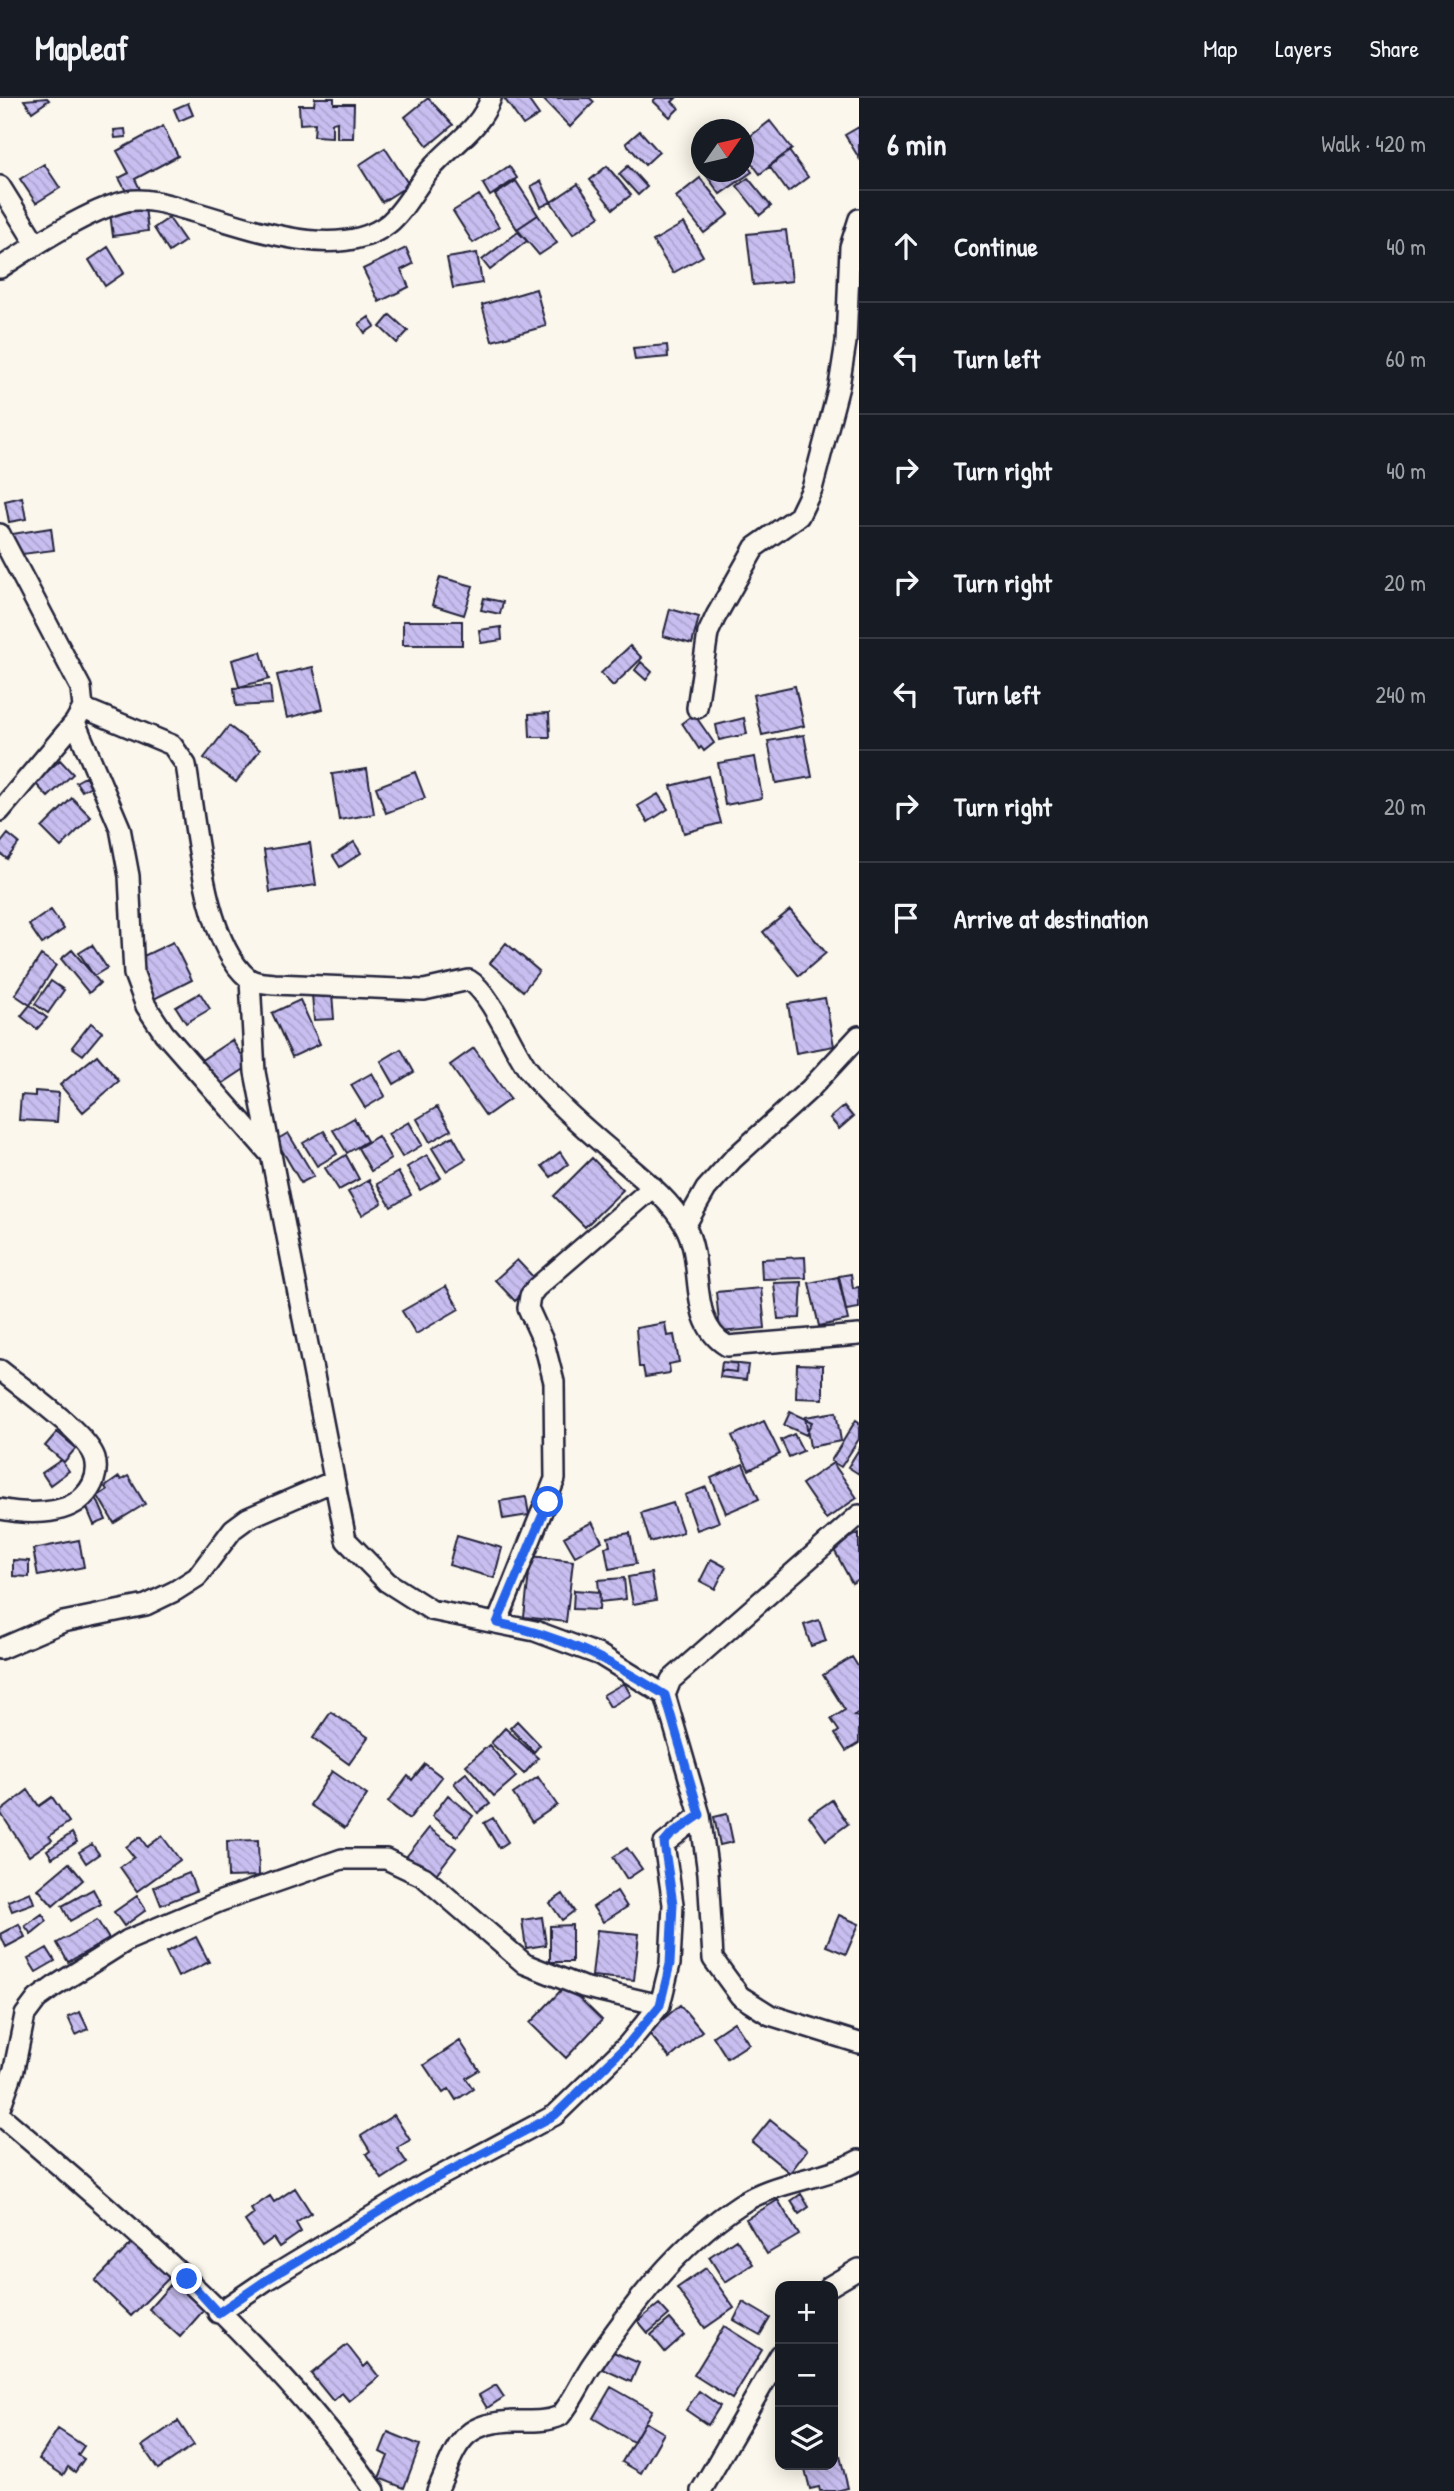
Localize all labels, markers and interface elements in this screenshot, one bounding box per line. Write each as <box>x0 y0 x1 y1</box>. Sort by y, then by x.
text: Mapleaf <box>35 26 128 70</box>
text: Map <box>1203 32 1237 64</box>
text: Layers <box>1275 32 1332 64</box>
text: Share <box>1370 32 1419 64</box>
north arrow <box>691 119 754 182</box>
text: 6 min <box>887 124 947 164</box>
text: Walk · 420 m <box>1321 128 1426 159</box>
icon: ahead <box>887 227 925 265</box>
text: Continue <box>954 229 1038 264</box>
text: 40 m <box>1386 231 1426 262</box>
icon: left <box>887 339 925 377</box>
text: Turn left <box>954 341 1040 376</box>
text: 60 m <box>1386 343 1426 374</box>
icon: right <box>887 451 925 489</box>
text: Turn right <box>954 453 1052 488</box>
text: 40 m <box>1386 455 1426 486</box>
icon: right <box>887 563 925 601</box>
text: Turn right <box>954 565 1052 600</box>
text: 20 m <box>1384 567 1426 598</box>
icon: left <box>887 675 925 713</box>
text: Turn left <box>954 677 1040 712</box>
text: 240 m <box>1375 679 1426 710</box>
icon: right <box>887 787 925 825</box>
text: Turn right <box>954 789 1052 824</box>
text: 20 m <box>1384 791 1426 822</box>
icon: arrive <box>887 899 925 937</box>
text: Arrive at destination <box>954 901 1149 936</box>
route start <box>532 1486 563 1517</box>
route end <box>171 2263 202 2294</box>
map controls <box>775 2281 838 2470</box>
button: + <box>775 2281 838 2344</box>
button: − <box>775 2344 838 2407</box>
button: layers <box>775 2407 838 2470</box>

